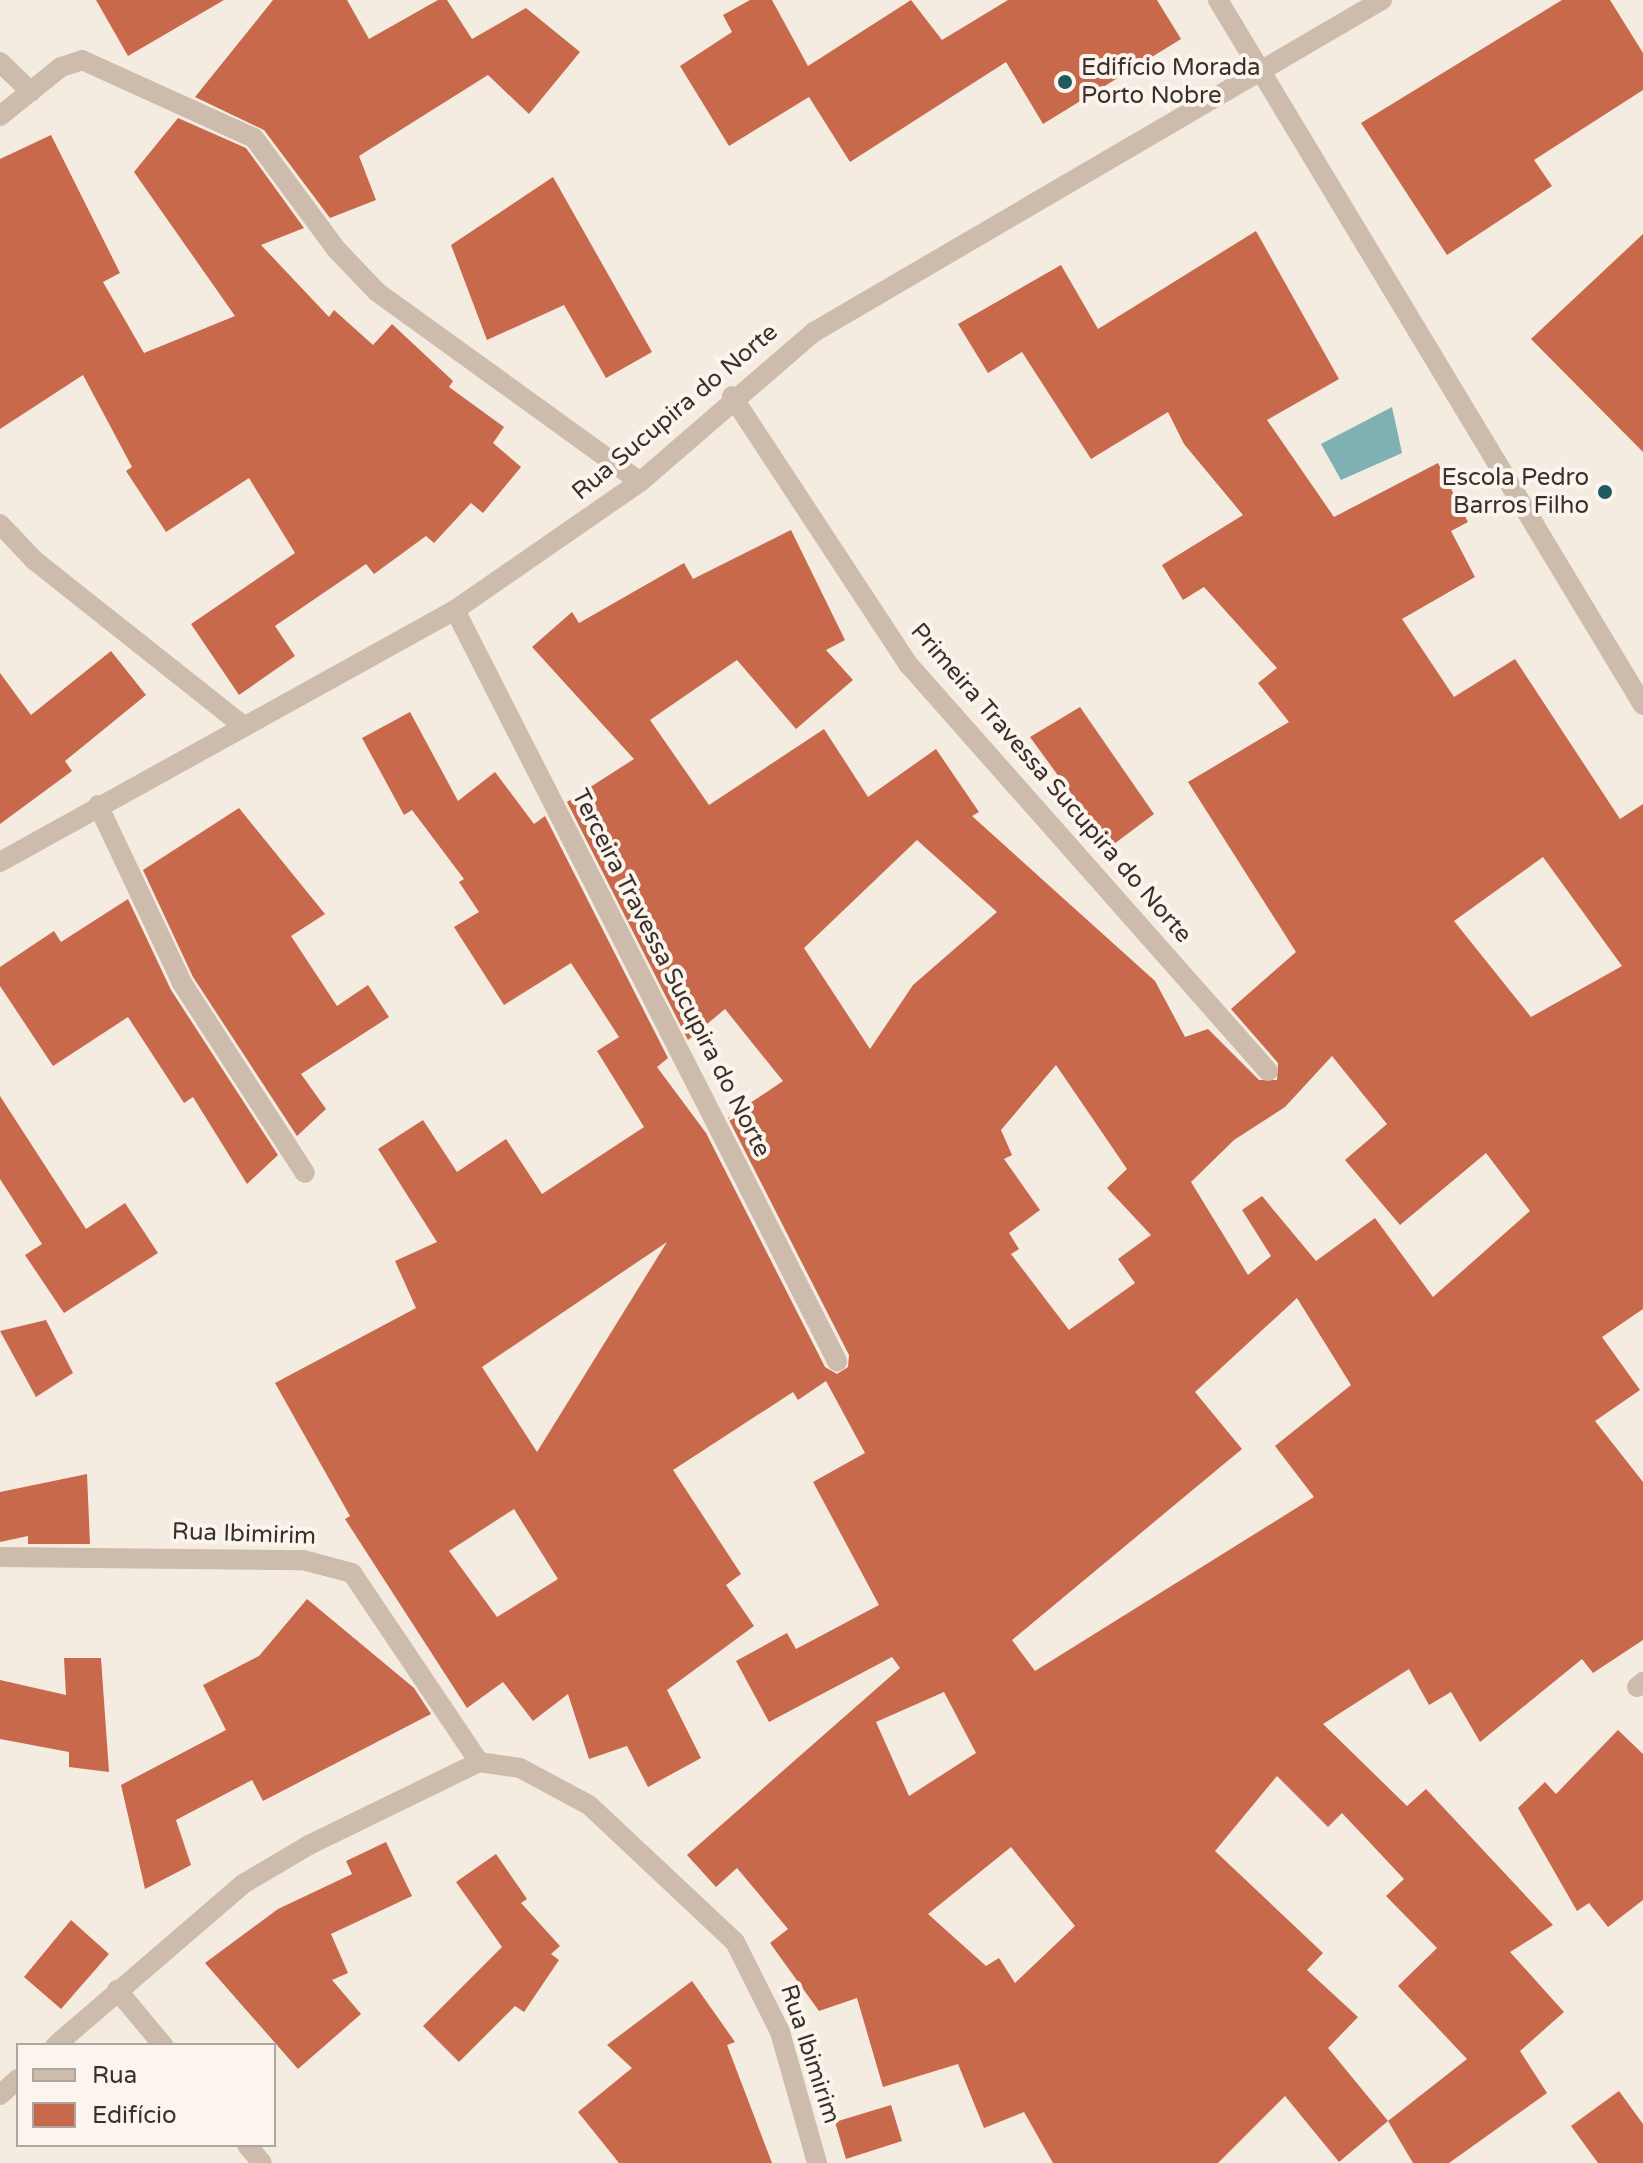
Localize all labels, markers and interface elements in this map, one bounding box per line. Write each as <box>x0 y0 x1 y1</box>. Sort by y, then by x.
place label: Edifício Morada Porto Nobre <box>1081 54 1261 110</box>
marker: Edifício Morada Porto Nobre <box>1056 73 1074 91</box>
street label: Rua Sucupira do Norte <box>566 318 784 506</box>
place label: Escola Pedro Barros Filho <box>1441 464 1589 520</box>
marker: Escola Pedro Barros Filho <box>1596 483 1614 501</box>
street label: Primeira Travessa Sucupira do Norte <box>904 617 1198 949</box>
street label: Terceira Travessa Sucupira do Norte <box>565 784 777 1162</box>
street label: Rua Ibimirim <box>171 1517 317 1551</box>
street label: Rua Ibimirim <box>774 1981 846 2127</box>
legend <box>16 2043 276 2147</box>
text: Rua <box>92 2061 137 2090</box>
text: Edifício <box>92 2101 177 2130</box>

